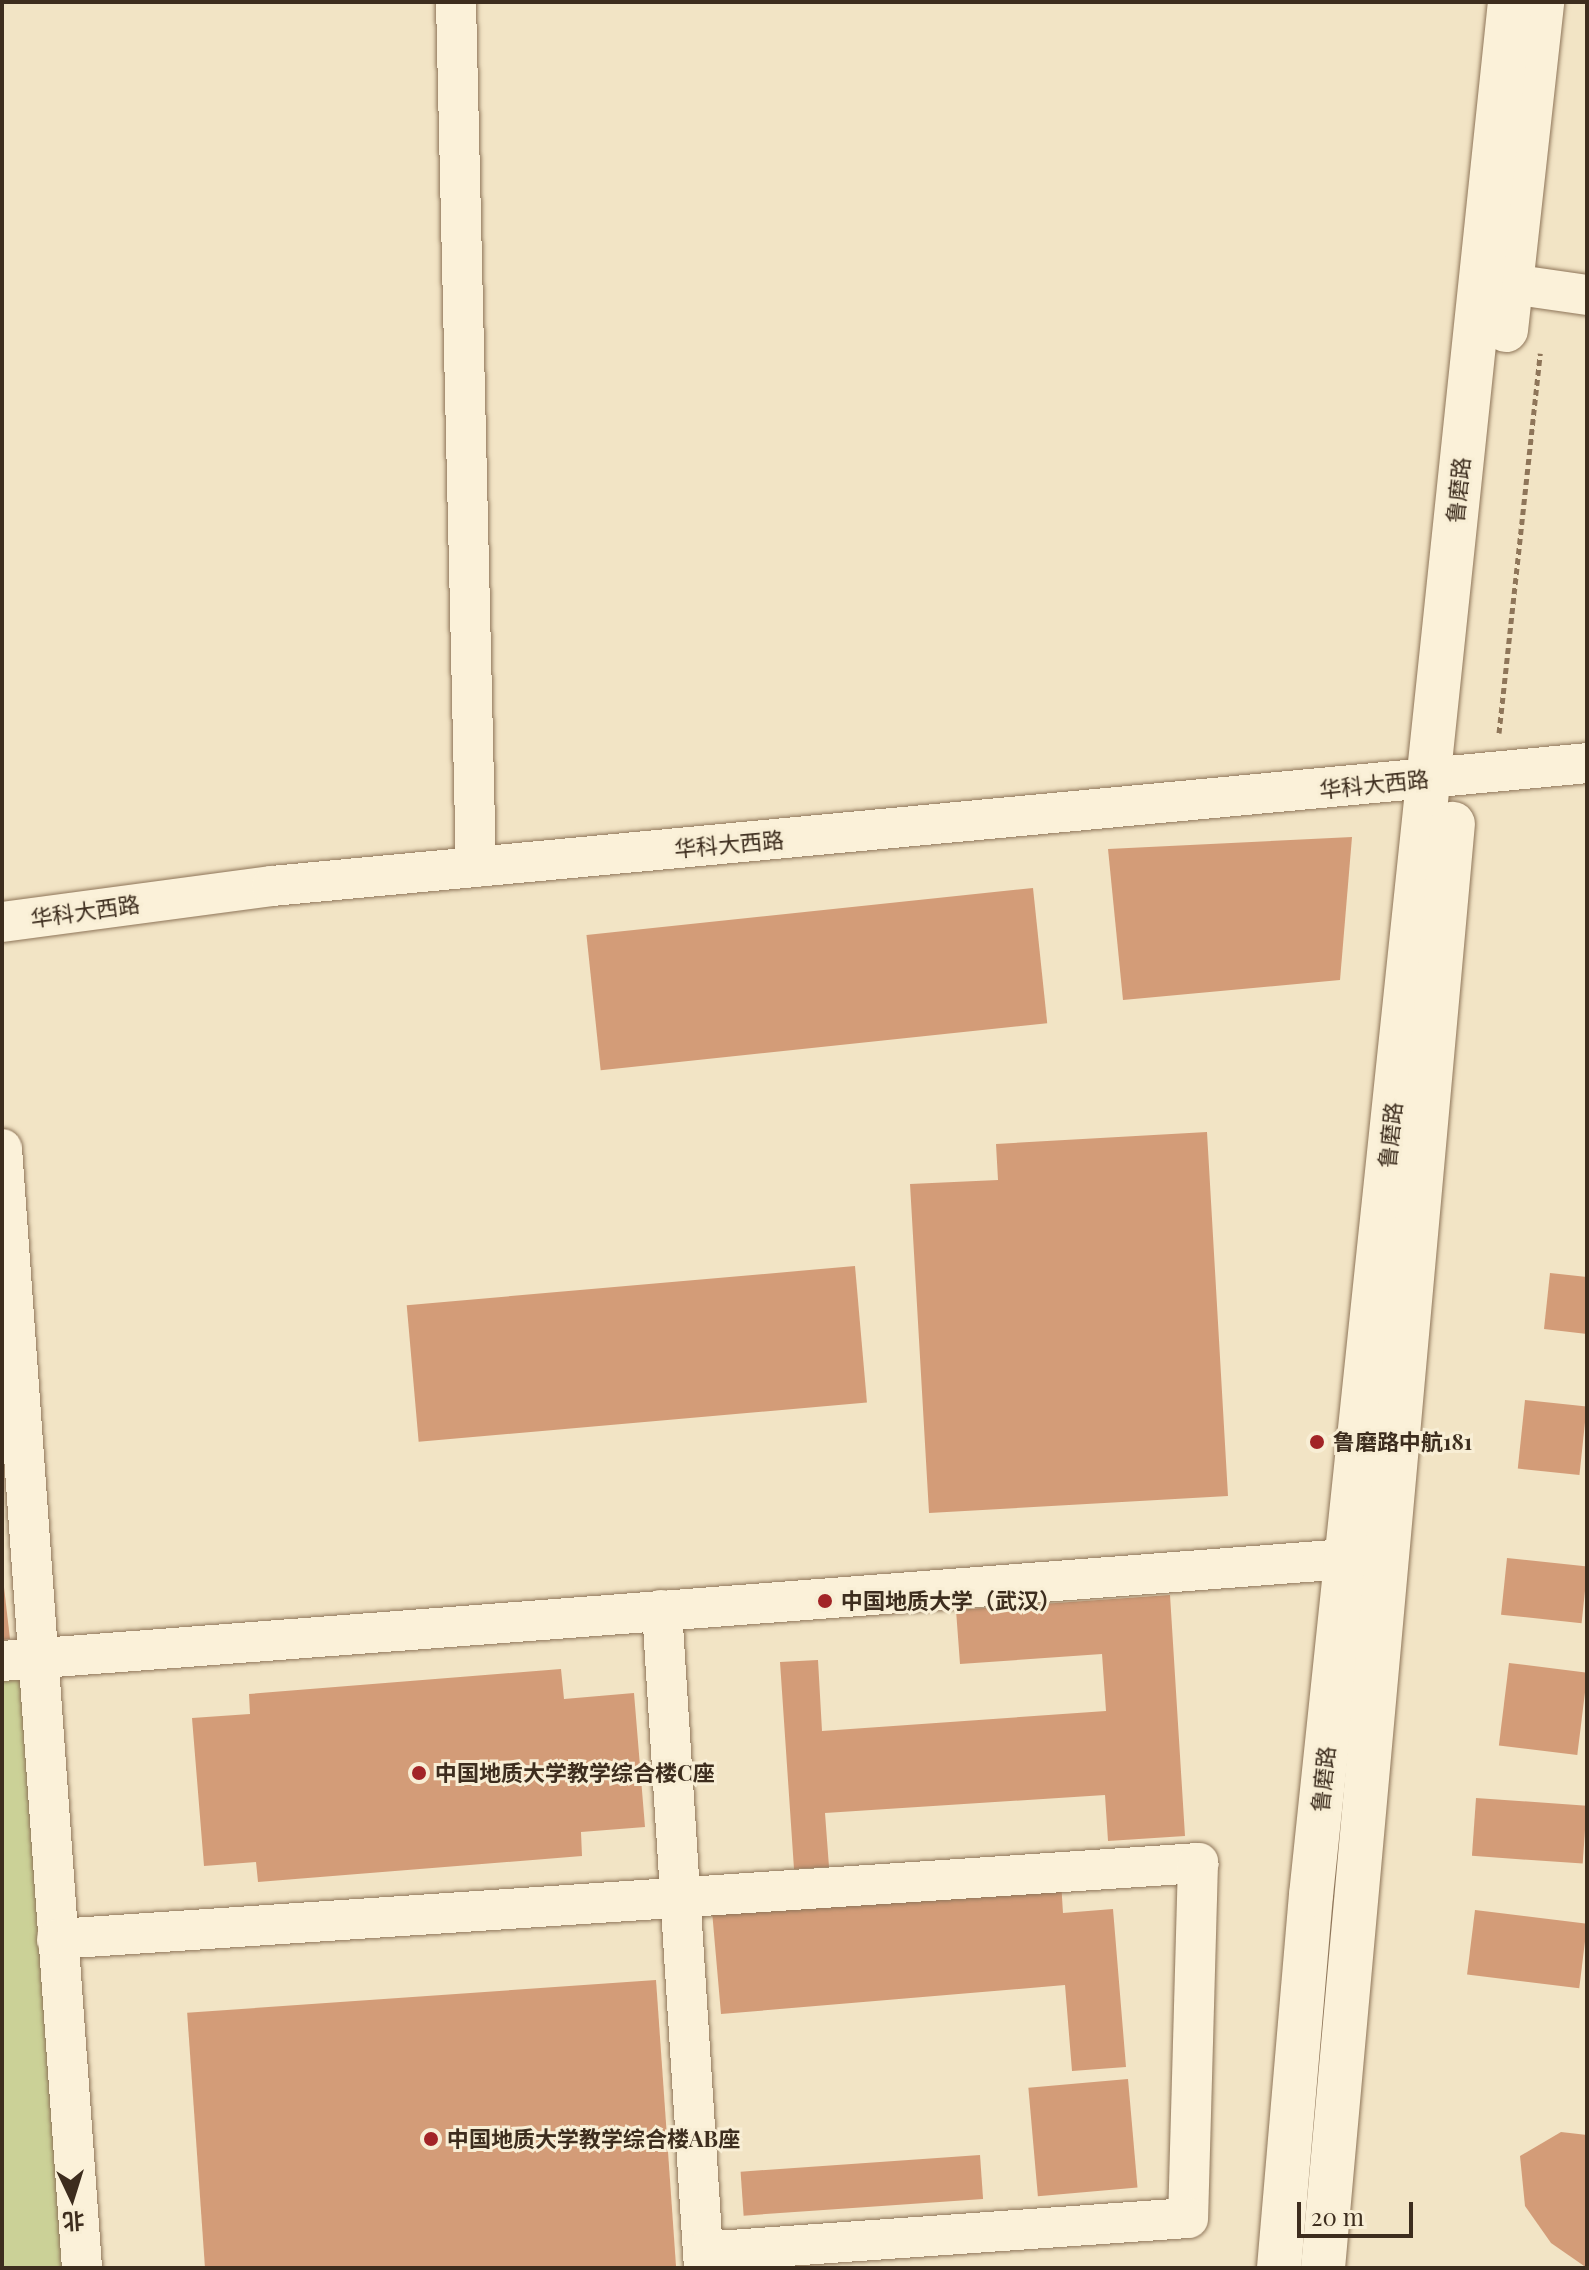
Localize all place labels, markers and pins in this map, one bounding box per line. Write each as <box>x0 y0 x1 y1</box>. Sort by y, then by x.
place label: 鲁磨路中航181 <box>1333 1429 1472 1455</box>
marker: 鲁磨路中航181 <box>1308 1433 1326 1451</box>
place label: 中国地质大学（武汉） <box>841 1588 1061 1614</box>
marker: 中国地质大学（武汉） <box>816 1592 834 1610</box>
place label: 中国地质大学教学综合楼C座 <box>435 1760 715 1786</box>
marker: 中国地质大学教学综合楼C座 <box>410 1764 428 1782</box>
place label: 中国地质大学教学综合楼AB座 <box>447 2126 740 2152</box>
marker: 中国地质大学教学综合楼AB座 <box>422 2130 440 2148</box>

